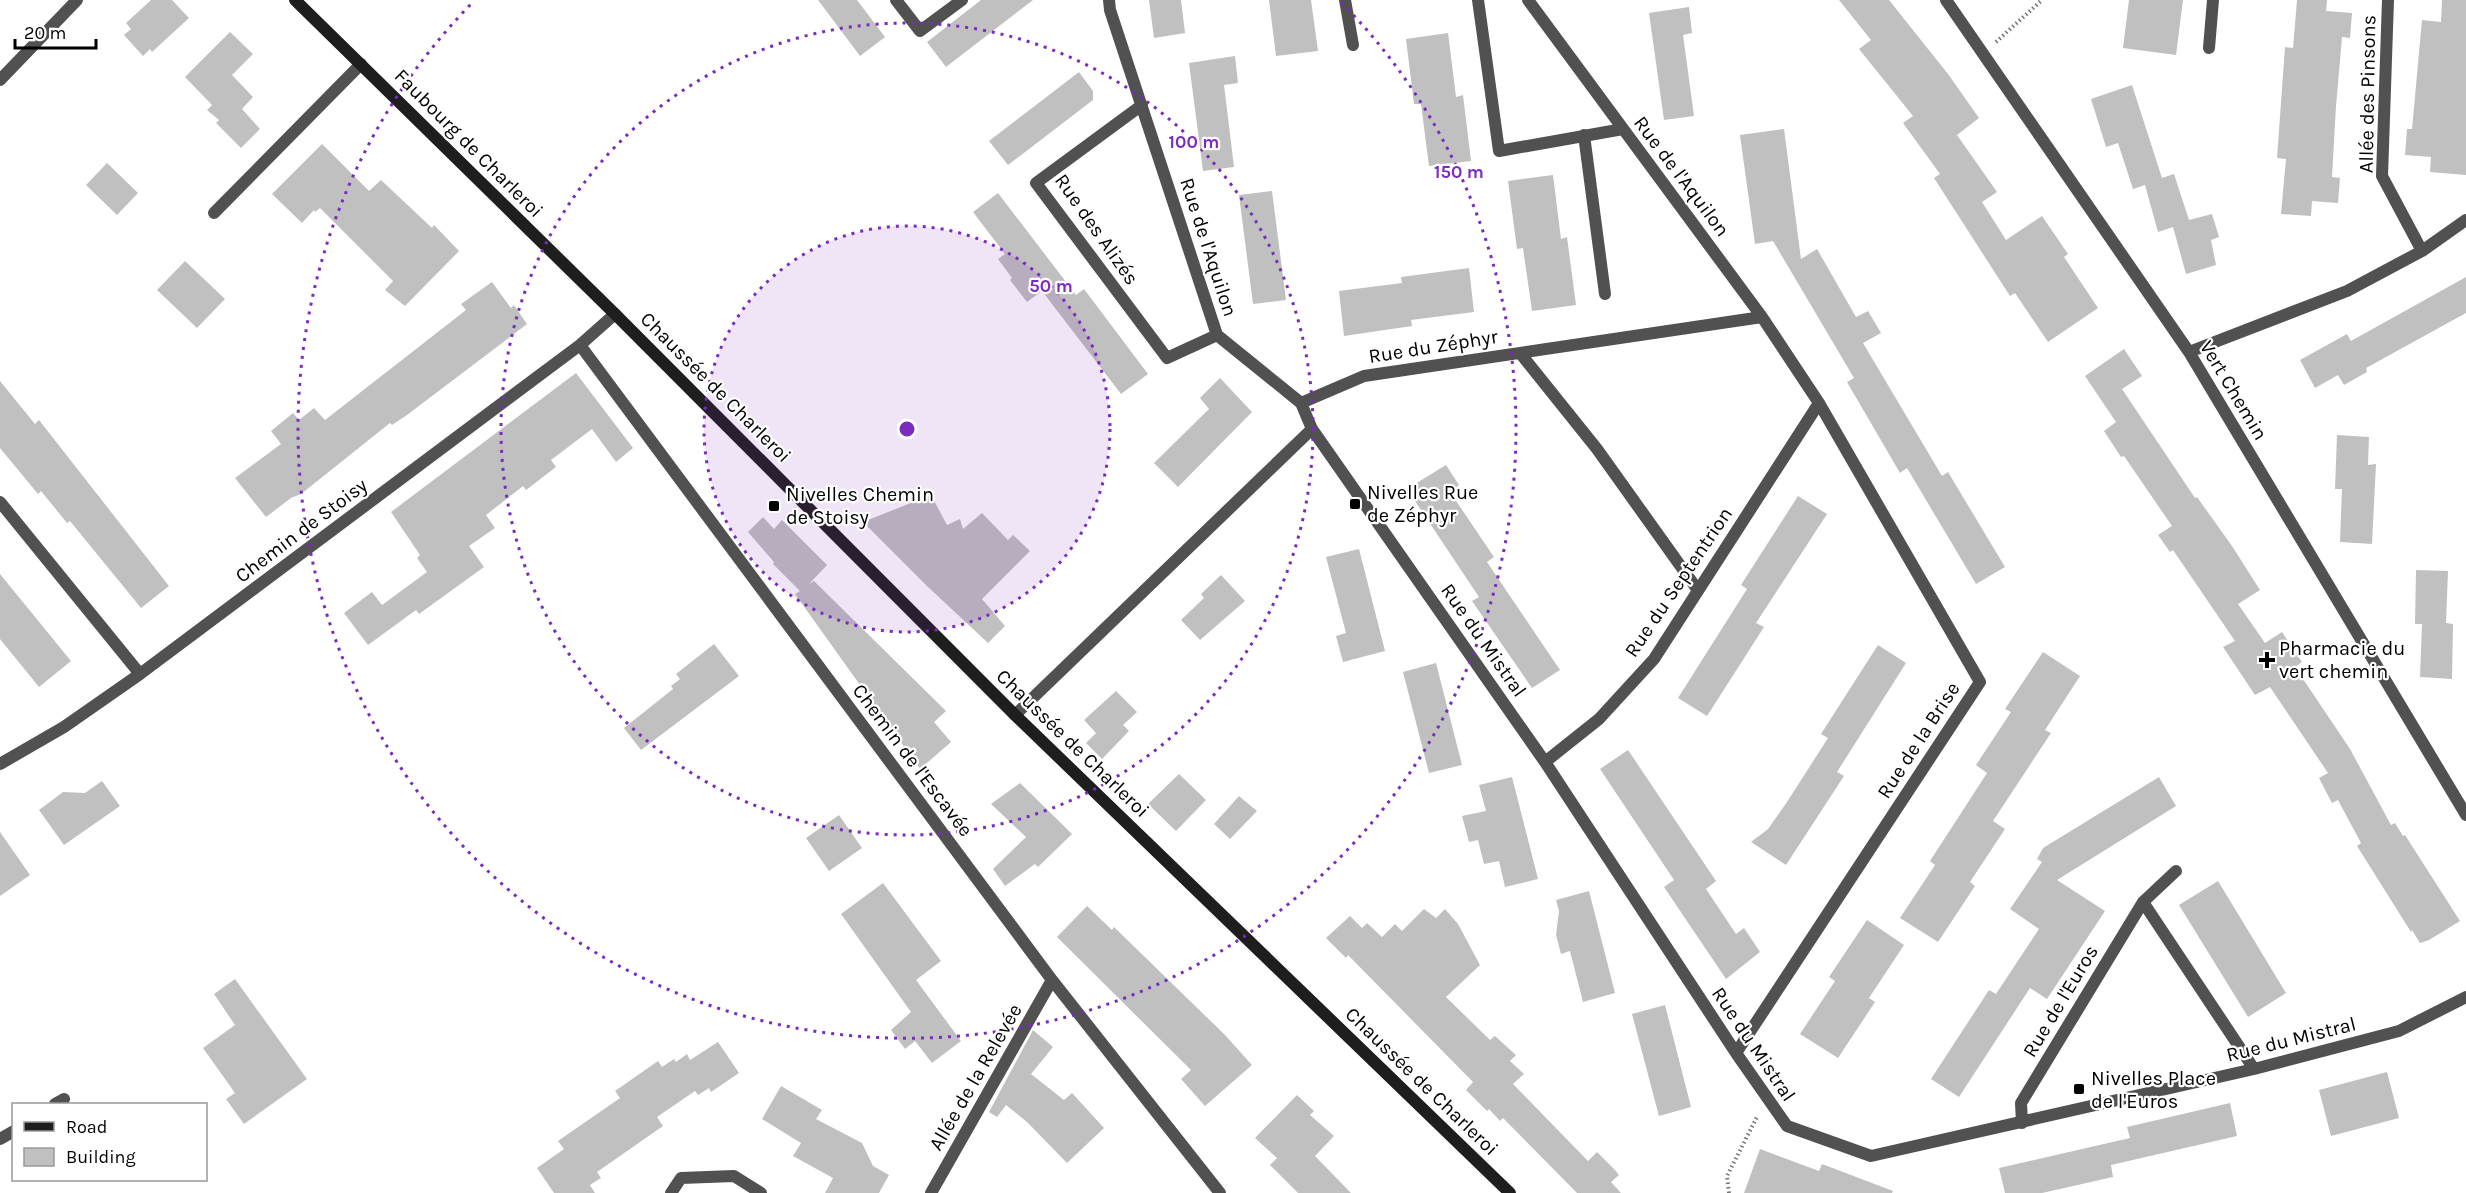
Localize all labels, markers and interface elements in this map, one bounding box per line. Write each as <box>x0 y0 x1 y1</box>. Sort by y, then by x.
scale bar <box>15 12 96 50</box>
street label: Allée des Pinsons <box>2355 15 2380 173</box>
text: 20 m <box>24 22 66 44</box>
street label: Faubourg de Charleroi <box>390 64 548 222</box>
street label: Rue de l'Aquilon <box>1629 112 1734 241</box>
text: 100 m <box>1169 131 1219 153</box>
text: 150 m <box>1434 161 1484 183</box>
street label: Rue des Alizés <box>1050 169 1143 289</box>
street label: Rue de l'Aquilon <box>1175 175 1242 319</box>
text: 50 m <box>1029 275 1073 297</box>
street label: Chaussée de Charleroi <box>636 307 796 467</box>
street label: Rue du Zéphyr <box>1367 325 1500 368</box>
street label: Vert Chemin <box>2195 336 2272 444</box>
centre of rings <box>897 419 917 439</box>
street label: Chemin de Stoisy <box>231 473 372 587</box>
place label: Nivelles Rue de Zéphyr <box>1367 481 1478 527</box>
place label: Nivelles Chemin de Stoisy <box>786 483 934 529</box>
marker: Nivelles Rue de Zéphyr <box>1348 497 1362 511</box>
marker: Nivelles Chemin de Stoisy <box>767 499 781 513</box>
street label: Rue du Septentrion <box>1620 503 1737 662</box>
street label: Rue du Mistral <box>1436 579 1531 701</box>
place label: Pharmacie du vert chemin <box>2279 637 2405 683</box>
marker: Pharmacie du vert chemin <box>2260 653 2274 667</box>
street label: Chaussée de Charleroi <box>992 665 1154 822</box>
street label: Rue de la Brise <box>1872 678 1965 803</box>
street label: Chemin de l'Escavée <box>848 680 977 841</box>
street label: Rue de l'Euros <box>2018 941 2103 1061</box>
street label: Rue du Mistral <box>1707 983 1800 1106</box>
street label: Allée de la Relevée <box>924 1000 1027 1155</box>
street label: Chaussée de Charleroi <box>1341 1003 1503 1160</box>
street label: Rue du Mistral <box>2224 1012 2358 1067</box>
place label: Nivelles Place de l'Euros <box>2091 1067 2216 1113</box>
marker: Nivelles Place de l'Euros <box>2072 1082 2086 1096</box>
legend <box>12 1103 207 1181</box>
text: Road <box>66 1116 107 1138</box>
text: Building <box>66 1146 136 1168</box>

